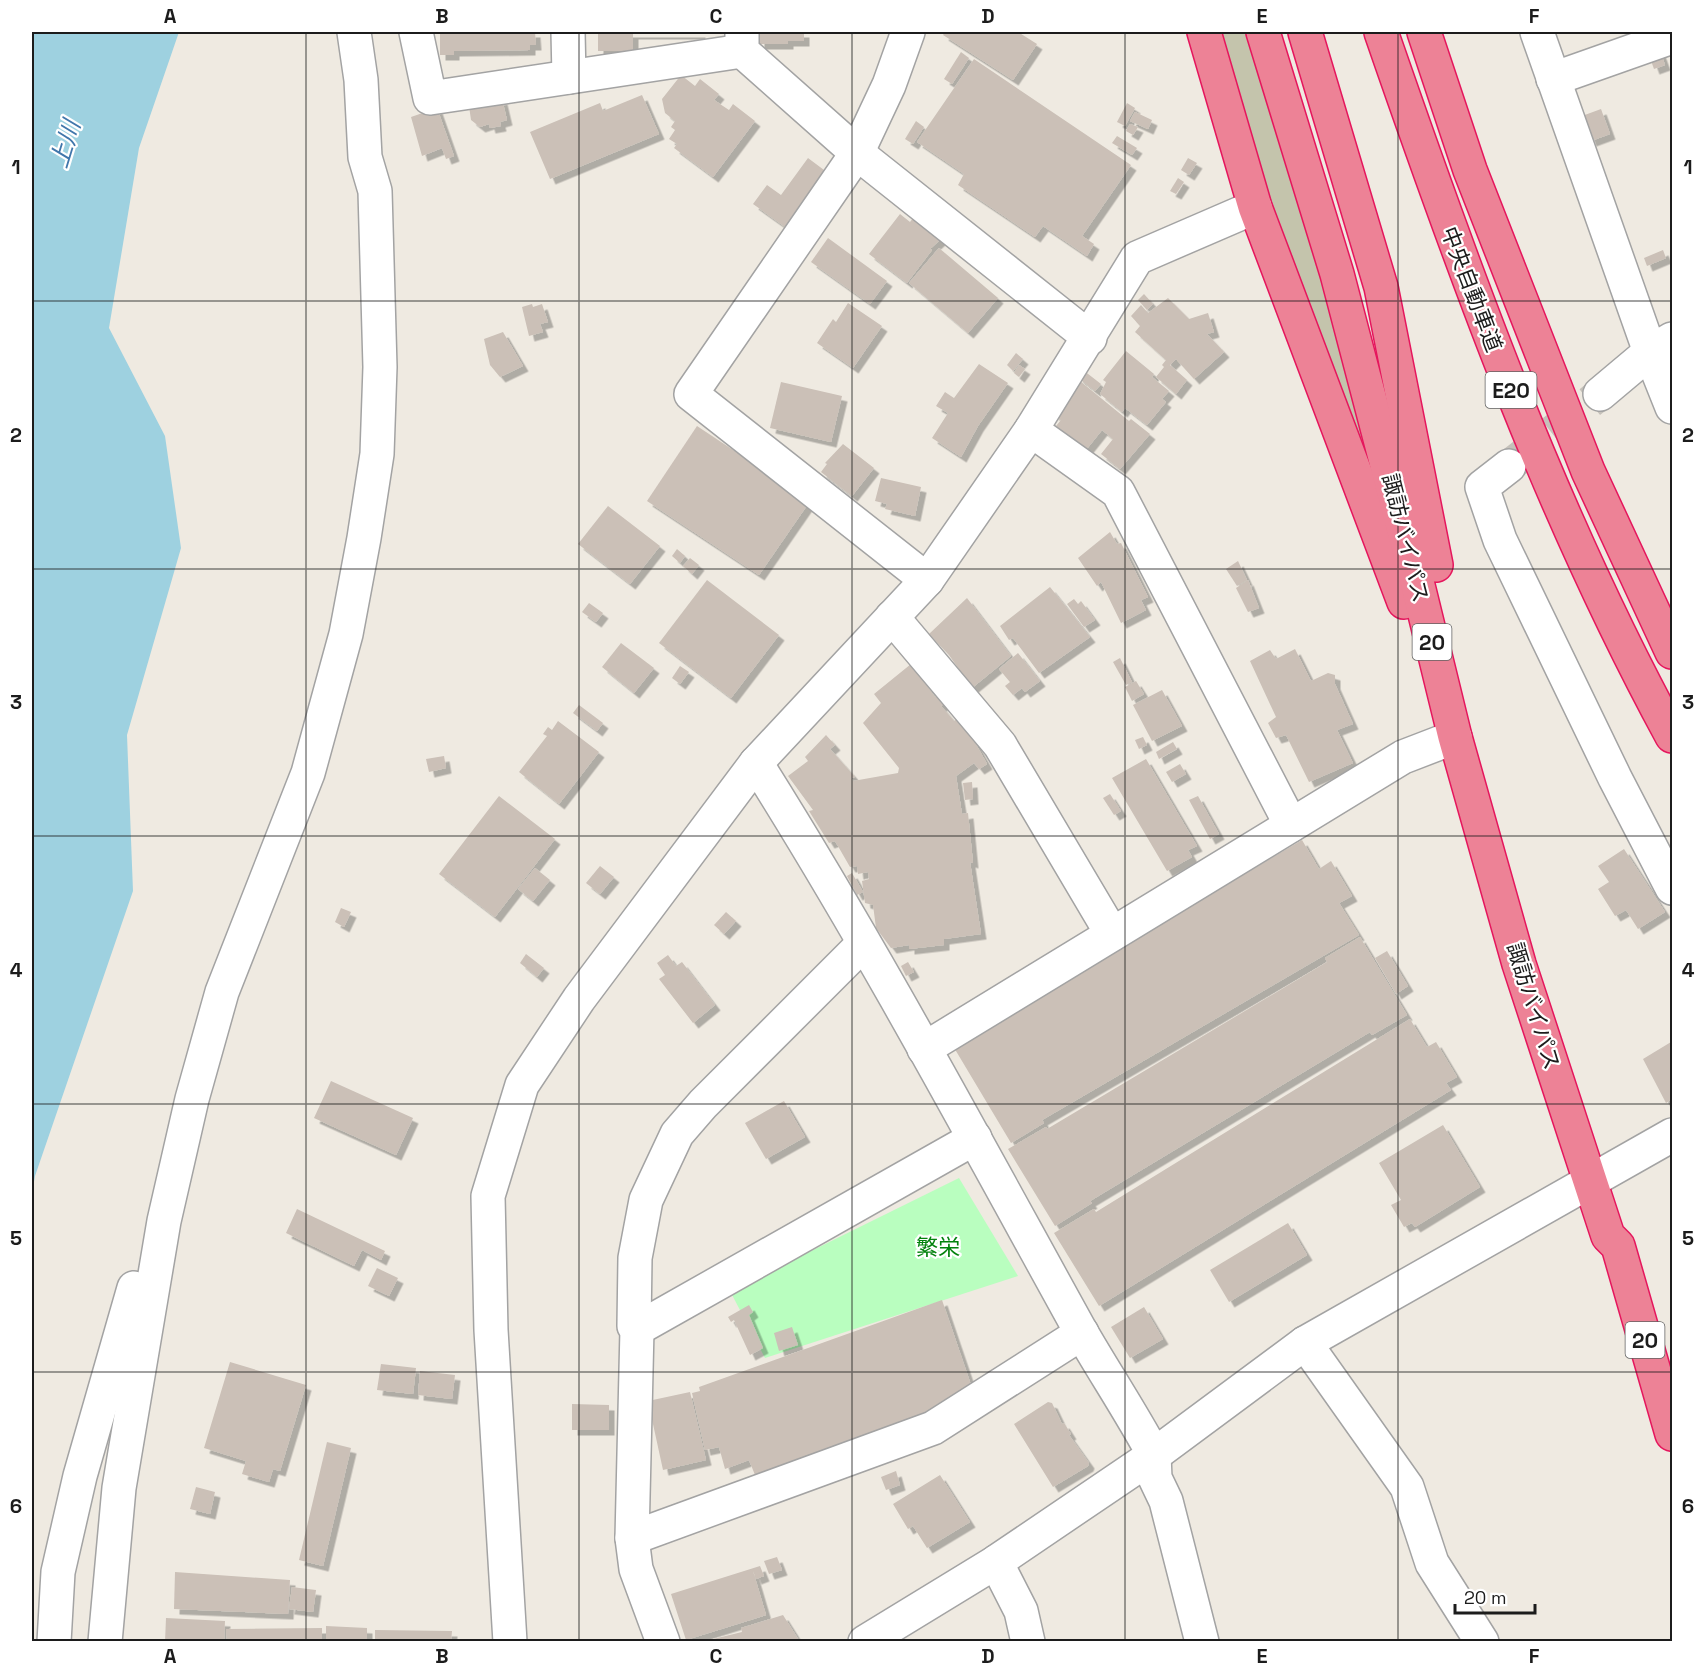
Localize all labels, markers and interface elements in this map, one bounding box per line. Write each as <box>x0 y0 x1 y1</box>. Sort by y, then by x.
text: A <box>164 3 177 29</box>
text: B <box>435 3 449 29</box>
text: C <box>710 3 723 29</box>
text: D <box>981 3 995 29</box>
text: E <box>1256 3 1268 29</box>
text: F <box>1529 3 1540 29</box>
water label: 上川 <box>43 114 88 171</box>
text: 1 <box>11 154 21 180</box>
text: 1 <box>1683 154 1693 180</box>
street label: 中央自動車道 <box>1435 222 1509 356</box>
road number: E20 <box>1486 372 1537 408</box>
text: 2 <box>10 422 22 448</box>
text: 2 <box>1682 422 1694 448</box>
street label: 諏訪バイパス <box>1377 471 1435 605</box>
road number: 20 <box>1412 624 1452 660</box>
text: 3 <box>10 689 22 715</box>
text: 3 <box>1682 689 1694 715</box>
street label: 諏訪バイパス <box>1501 939 1567 1073</box>
text: 4 <box>10 957 23 983</box>
text: 4 <box>1682 957 1695 983</box>
text: 5 <box>10 1225 22 1251</box>
text: 5 <box>1682 1225 1694 1251</box>
park label: 繁栄 <box>916 1233 960 1261</box>
road number: 20 <box>1626 1322 1664 1358</box>
text: 6 <box>10 1493 22 1519</box>
text: 6 <box>1682 1493 1694 1519</box>
scale bar <box>1455 1577 1534 1615</box>
text: 20 m <box>1464 1586 1507 1609</box>
text: A <box>164 1643 177 1669</box>
text: B <box>435 1643 449 1669</box>
text: C <box>710 1643 723 1669</box>
text: D <box>981 1643 995 1669</box>
text: E <box>1256 1643 1268 1669</box>
text: F <box>1529 1643 1540 1669</box>

